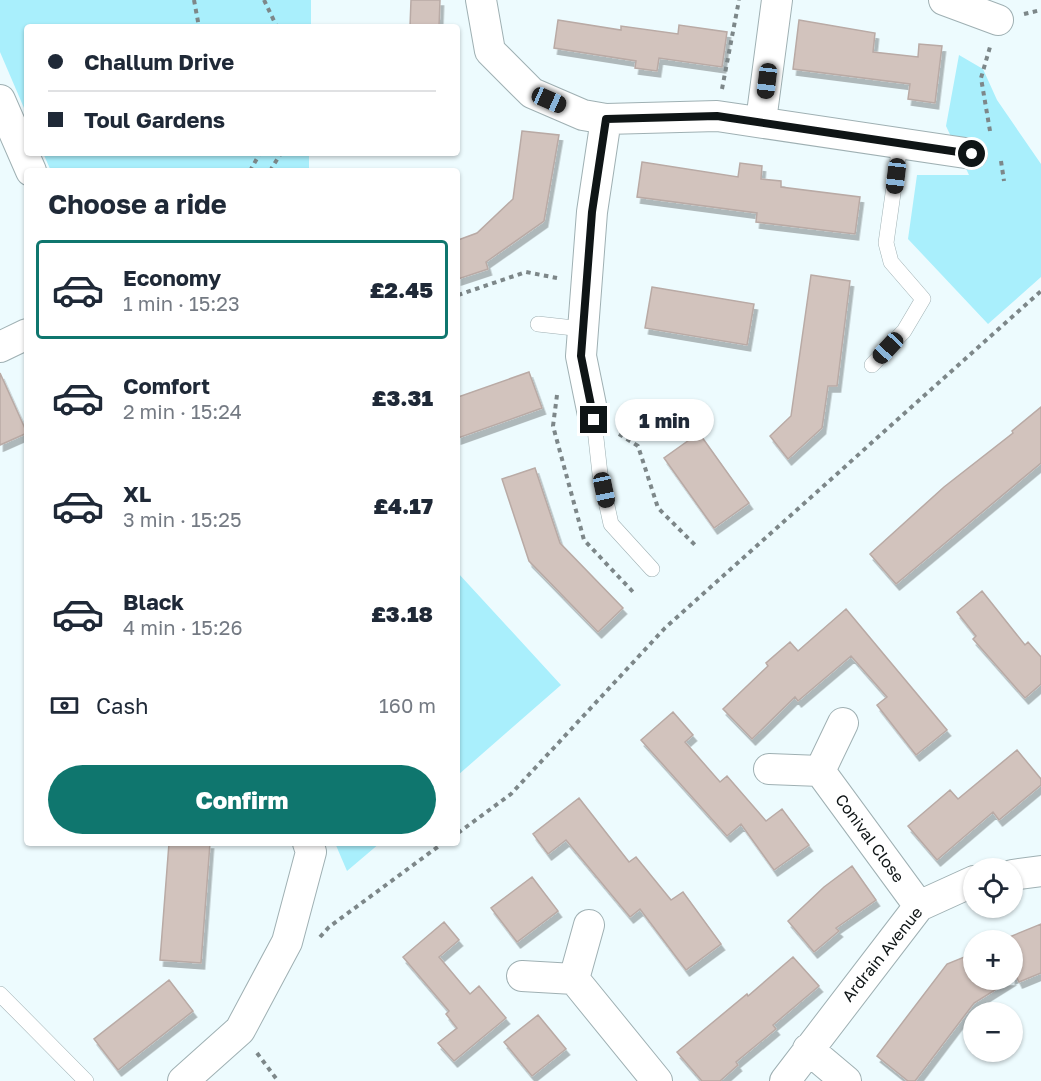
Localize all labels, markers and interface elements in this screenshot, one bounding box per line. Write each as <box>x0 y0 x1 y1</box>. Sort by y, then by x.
text: Challum Drive <box>84 48 234 75</box>
car <box>756 62 778 100</box>
car <box>529 84 569 116</box>
text: Toul Gardens <box>84 106 225 133</box>
route start <box>958 140 985 167</box>
car <box>885 157 907 195</box>
text: Choose a ride <box>48 188 227 220</box>
icon: car <box>51 263 105 317</box>
text: Economy <box>123 264 221 291</box>
text: £2.45 <box>370 276 433 303</box>
text: 1 min · 15:23 <box>123 291 240 315</box>
car <box>869 329 907 367</box>
icon: car <box>51 371 105 425</box>
text: Comfort <box>123 372 210 399</box>
text: £3.31 <box>372 384 433 411</box>
text: 2 min · 15:24 <box>123 399 242 423</box>
callout: 1 min <box>615 399 714 441</box>
route end <box>580 406 607 433</box>
text: 1 min <box>639 408 690 432</box>
car <box>591 471 617 509</box>
icon: car <box>51 479 105 533</box>
text: XL <box>123 480 151 507</box>
text: £4.17 <box>373 492 433 519</box>
text: 3 min · 15:25 <box>123 507 242 531</box>
icon: car <box>51 587 105 641</box>
text: Black <box>123 588 184 615</box>
text: £3.18 <box>371 600 433 627</box>
text: 4 min · 15:26 <box>123 615 243 639</box>
icon: cash <box>48 689 81 722</box>
text: Cash <box>96 692 149 719</box>
text: 160 m <box>379 693 436 717</box>
button: Confirm <box>48 765 436 834</box>
street label: Conival Close <box>831 790 909 886</box>
map controls <box>963 858 1023 1062</box>
button: locate <box>963 858 1023 918</box>
street label: Ardrain Avenue <box>838 902 926 1006</box>
button: + <box>963 930 1023 990</box>
button: − <box>963 1002 1023 1062</box>

